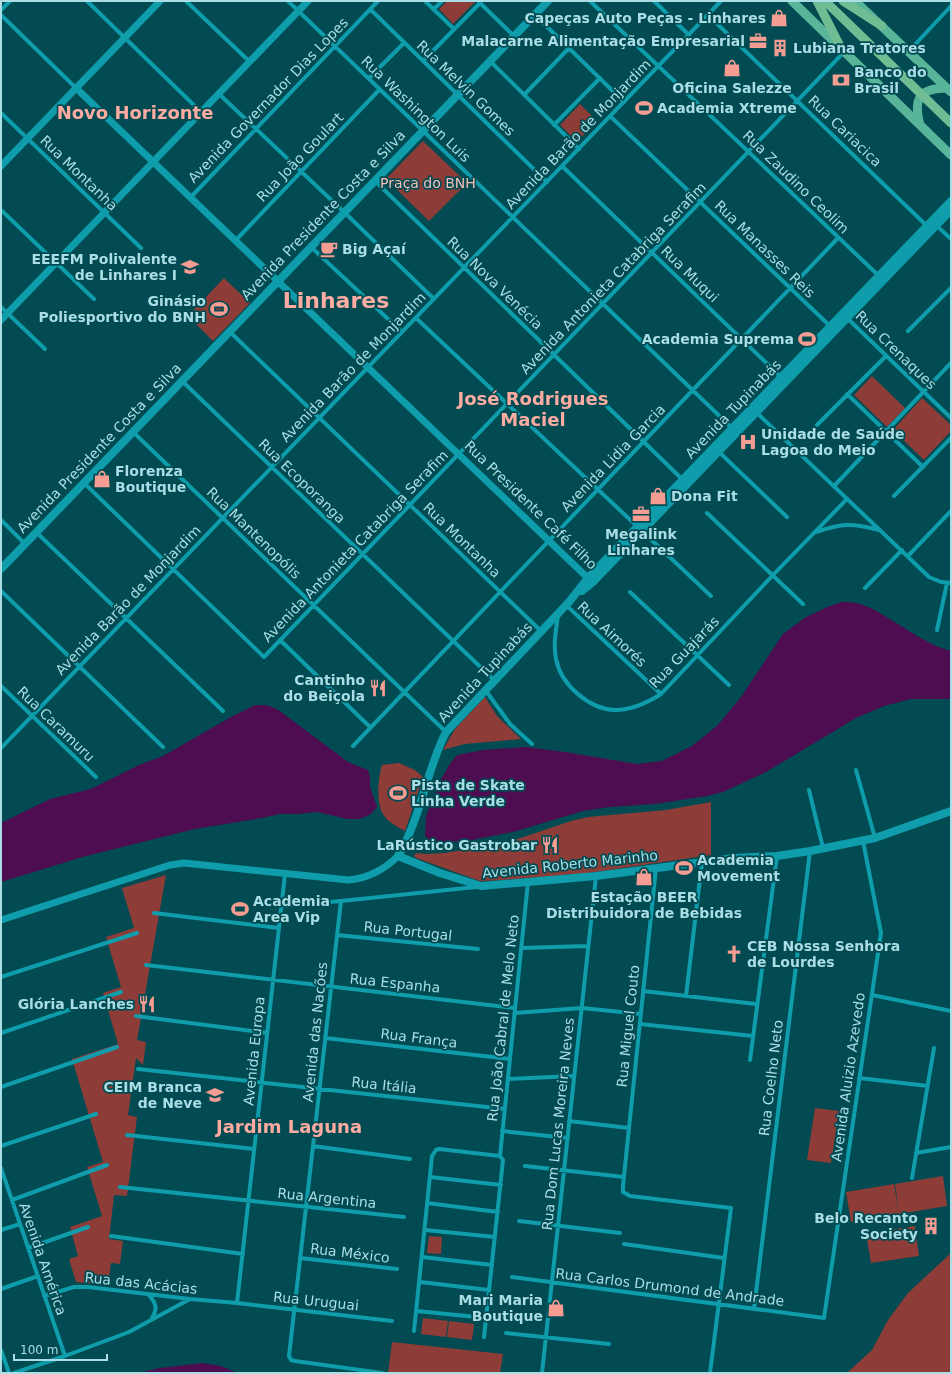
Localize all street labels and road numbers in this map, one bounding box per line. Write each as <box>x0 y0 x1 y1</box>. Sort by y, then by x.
street label: Avenida Governador Dias Lopes <box>185 14 351 186</box>
street label: Rua Melvin Gomes <box>414 37 518 139</box>
street label: Rua Washington Luis <box>358 53 474 165</box>
street label: Avenida Barão de Monjardim <box>502 56 654 212</box>
street label: Rua Cariacica <box>805 92 885 170</box>
street label: Rua João Goulart <box>254 109 347 205</box>
street label: Avenida Presidente Costa e Silva <box>238 127 408 303</box>
street label: Rua Zaudino Ceolim <box>740 127 852 237</box>
street label: Rua Montanha <box>37 132 121 214</box>
street label: Avenida Antonieta Catabriga Serafim <box>517 179 709 377</box>
street label: Rua Manasses Reis <box>712 197 818 301</box>
street label: Rua Nova Venécia <box>444 233 546 333</box>
street label: Rua Muqui <box>658 243 722 305</box>
street label: Avenida Barão de Monjardim <box>277 289 429 445</box>
street label: Rua Crenaques <box>852 307 940 393</box>
street label: Avenida Tupinabás <box>682 356 784 462</box>
street label: Avenida Presidente Costa e Silva <box>14 360 184 536</box>
street label: Avenida Lidia Garcia <box>558 401 668 515</box>
street label: Rua Ecoporanga <box>255 436 349 526</box>
street label: Rua Presidente Café Filho <box>461 437 601 573</box>
street label: Avenida Antonieta Catabriga Serafim <box>259 447 451 645</box>
street label: Rua Mantenopólis <box>204 484 304 582</box>
street label: Rua Montanha <box>420 499 504 581</box>
street label: Avenida Barão de Monjardim <box>52 522 204 678</box>
street label: Rua Aimorés <box>574 598 650 670</box>
street label: Rua Guajarás <box>646 613 722 691</box>
street label: Avenida Tupinabás <box>435 619 535 725</box>
street label: Rua Caramuru <box>14 683 98 765</box>
street label: Avenida Roberto Marinho <box>481 847 659 881</box>
street label: Rua João Cabral de Melo Neto <box>484 914 522 1122</box>
street label: Rua Portugal <box>363 918 453 944</box>
street label: Avenida das Nacões <box>300 961 330 1103</box>
street label: Rua Miguel Couto <box>614 964 642 1088</box>
street label: Rua Espanha <box>349 970 441 996</box>
street label: Avenida Aluizio Azevedo <box>828 991 868 1163</box>
street label: Avenida Europa <box>240 996 268 1106</box>
street label: Rua Dom Lucas Moreira Neves <box>539 1017 577 1231</box>
street label: Rua Coelho Neto <box>756 1019 786 1137</box>
street label: Rua França <box>380 1025 458 1051</box>
street label: Rua Itália <box>351 1074 417 1096</box>
street label: Rua Argentina <box>277 1185 377 1211</box>
street label: Avenida América <box>16 1201 70 1317</box>
street label: Rua México <box>309 1240 391 1266</box>
street label: Rua Carlos Drumond de Andrade <box>555 1265 785 1309</box>
street label: Rua das Acácias <box>84 1269 198 1297</box>
street label: Rua Uruguai <box>272 1289 360 1313</box>

